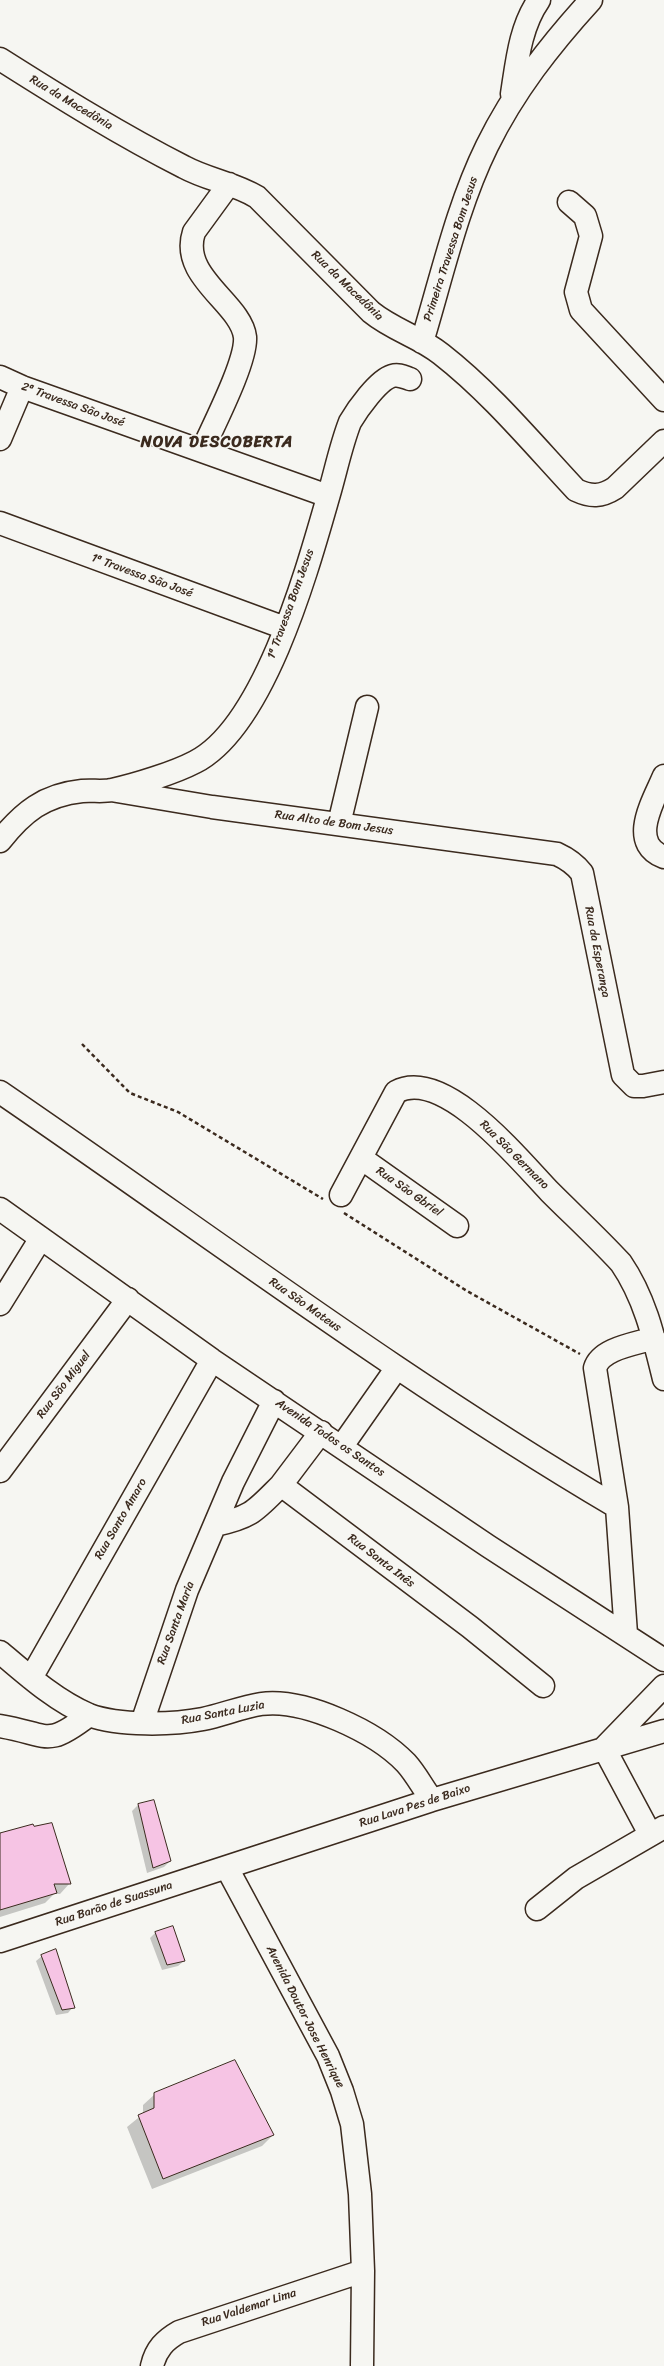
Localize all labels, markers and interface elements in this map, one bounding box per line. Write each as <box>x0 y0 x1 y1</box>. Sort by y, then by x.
street label: Rua da Macedônia <box>27 72 115 134</box>
street label: Primeira Travessa Bom Jesus <box>421 175 481 323</box>
street label: Rua da Macedônia <box>308 248 386 324</box>
street label: 2ª Travessa São José <box>19 380 127 430</box>
district label: NOVA DESCOBERTA <box>140 433 294 453</box>
street label: 1ª Travessa Bom Jesus <box>264 547 318 661</box>
street label: 1ª Travessa São José <box>89 551 195 601</box>
street label: Rua Alto de Bom Jesus <box>274 808 394 838</box>
street label: Rua da Esperança <box>581 905 613 999</box>
street label: Rua São Germano <box>476 1117 552 1193</box>
street label: Rua São Gbriel <box>373 1164 445 1220</box>
street label: Rua São Mateus <box>266 1275 344 1335</box>
street label: Rua São Miguel <box>34 1349 94 1421</box>
street label: Avenida Todos os Santos <box>273 1396 387 1480</box>
street label: Rua Santo Amaro <box>92 1476 150 1562</box>
street label: Rua Santa Inês <box>345 1531 417 1591</box>
street label: Rua Santa Maria <box>154 1579 198 1667</box>
street label: Rua Santa Luzia <box>180 1698 266 1728</box>
street label: Rua Lava Pes de Baixo <box>358 1781 472 1831</box>
street label: Rua Barão de Suassuna <box>54 1878 174 1930</box>
street label: Avenida Doutor Jose Henrique <box>263 1943 347 2091</box>
street label: Rua Valdemar Lima <box>200 2286 298 2330</box>

